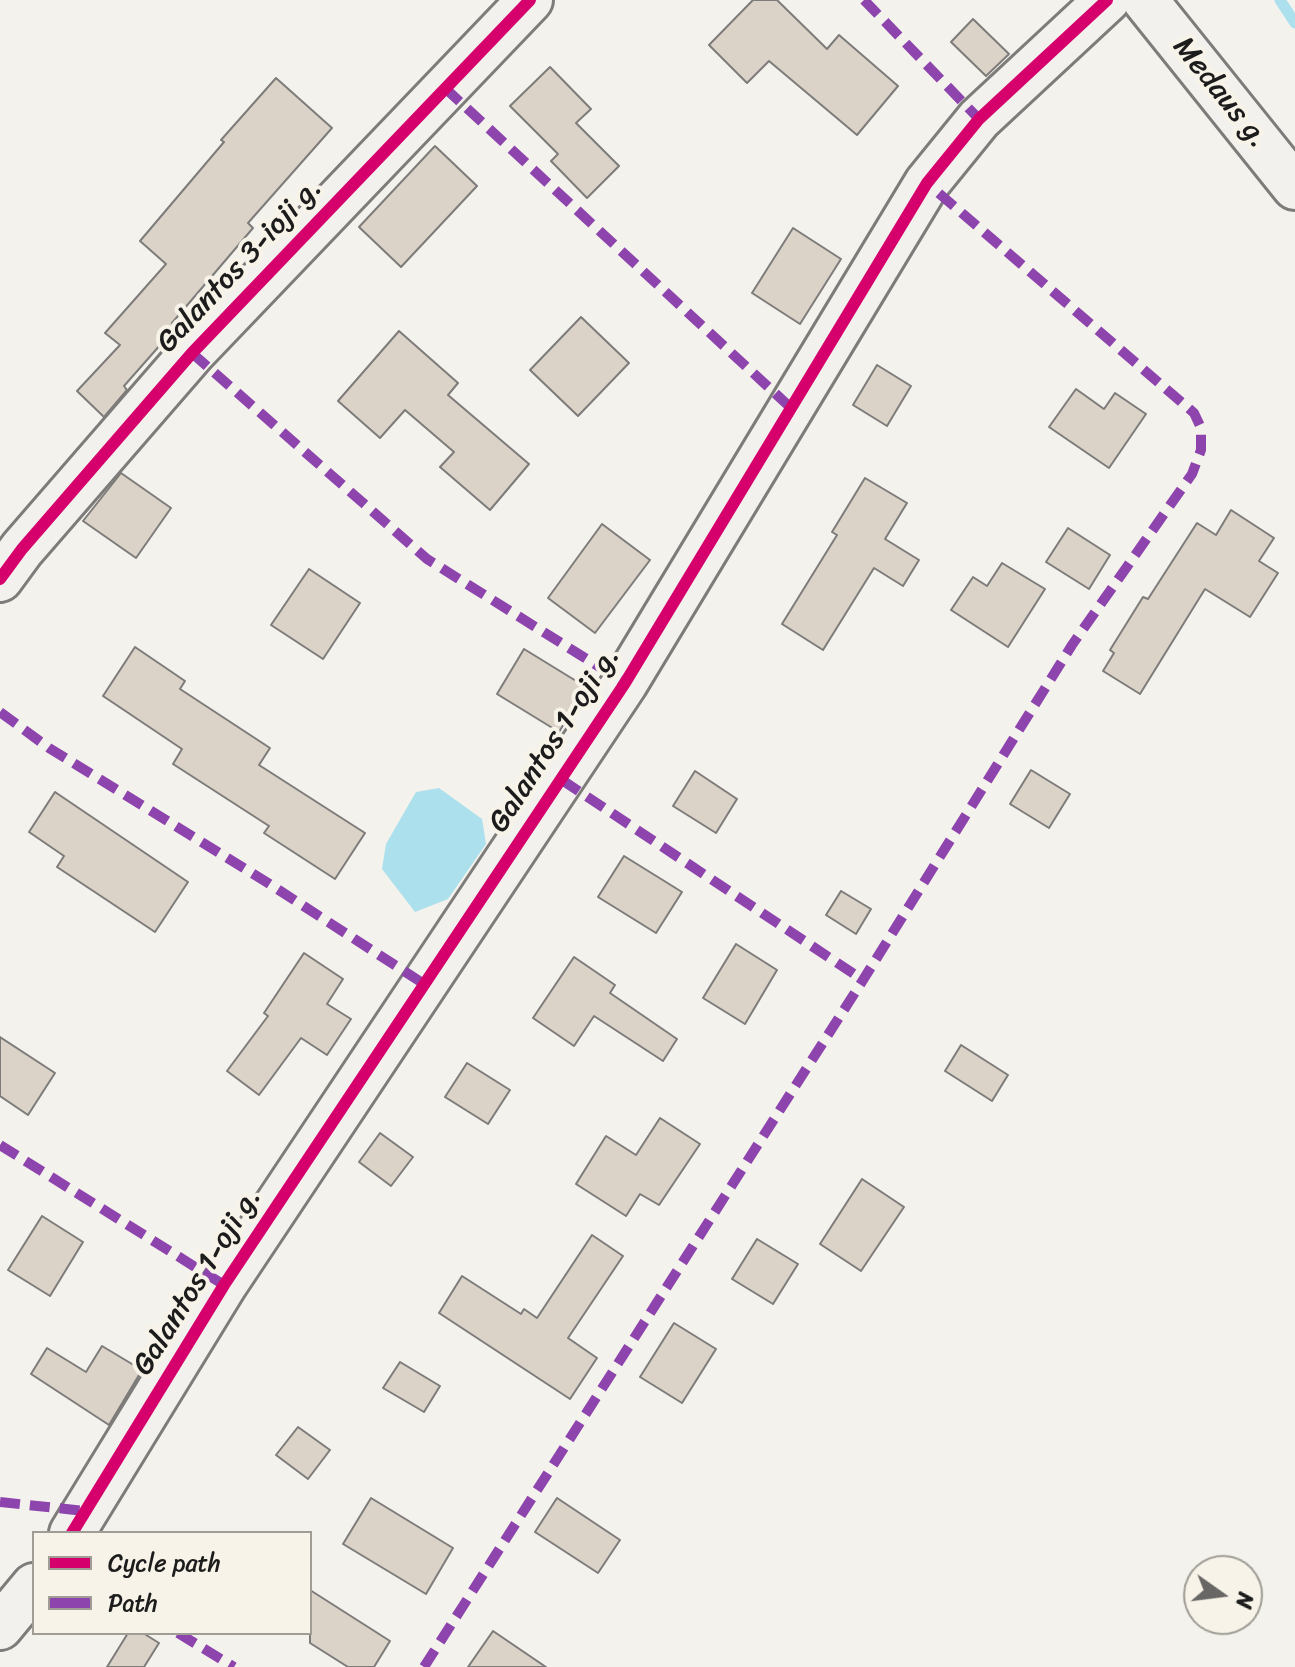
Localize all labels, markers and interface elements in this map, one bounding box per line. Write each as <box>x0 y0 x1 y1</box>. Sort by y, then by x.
street label: Medaus g. <box>1164 30 1276 156</box>
street label: Galantos 3-ioji g. <box>150 171 330 361</box>
street label: Galantos 1-oji g. <box>482 640 628 840</box>
street label: Galantos 1-oji g. <box>126 1182 270 1382</box>
legend <box>32 1531 312 1635</box>
text: Cycle path <box>108 1542 221 1584</box>
north arrow <box>1183 1555 1263 1635</box>
text: Path <box>108 1582 158 1624</box>
text: N <box>1224 1588 1266 1613</box>

